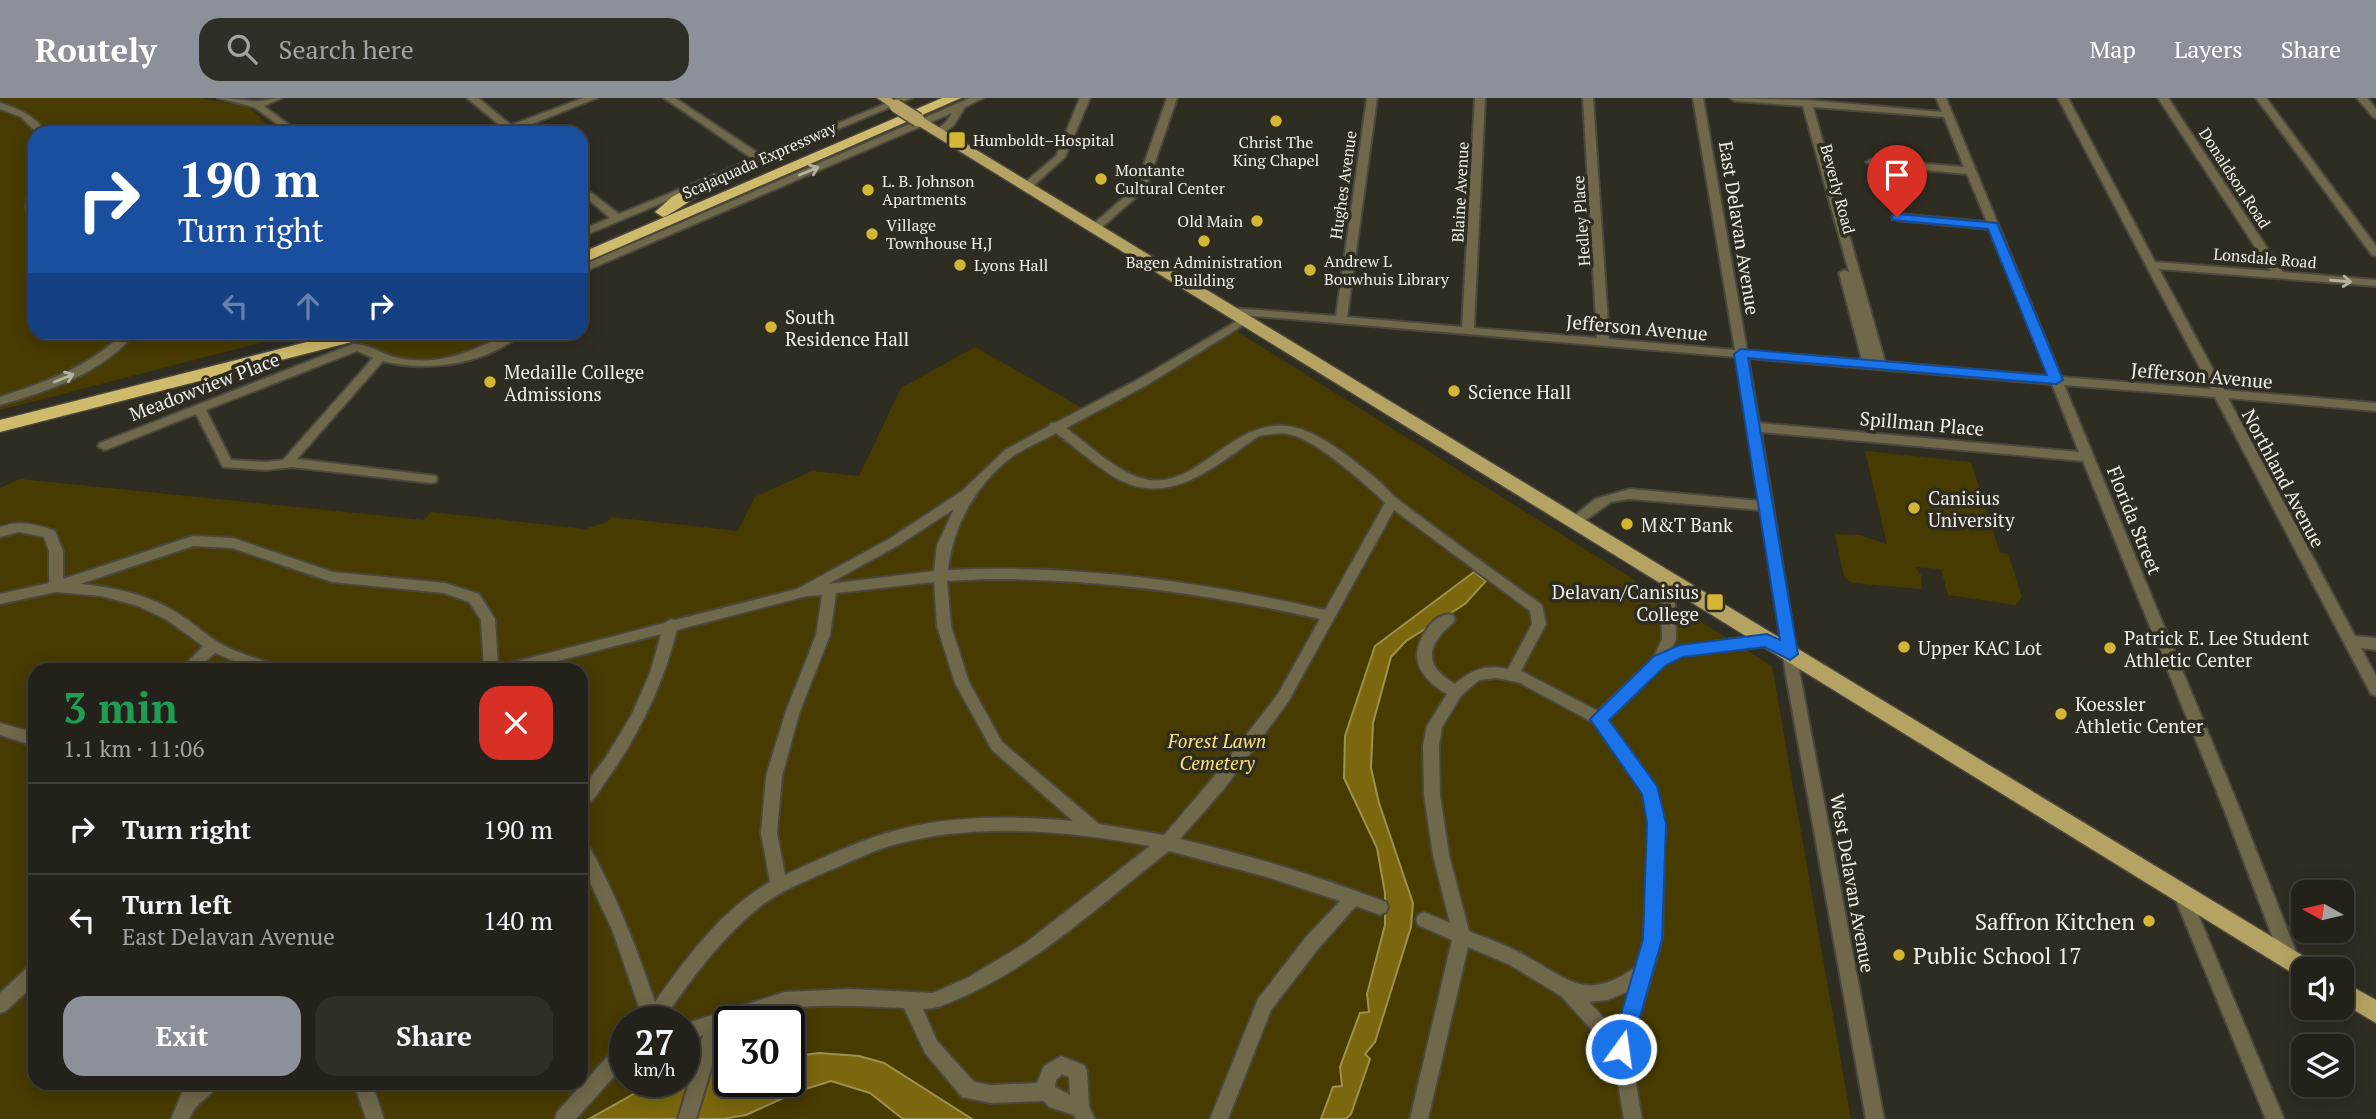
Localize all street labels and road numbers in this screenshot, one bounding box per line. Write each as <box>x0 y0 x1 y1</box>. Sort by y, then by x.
street label: Scajaquada Expressway <box>679 116 840 204</box>
street label: Donaldson Road <box>2194 123 2276 233</box>
street label: Hughes Avenue <box>1324 129 1362 241</box>
street label: East Delavan Avenue <box>1714 139 1766 317</box>
street label: Blaine Avenue <box>1446 141 1474 243</box>
street label: Beverly Road <box>1815 142 1861 236</box>
street label: Hedley Place <box>1567 175 1595 267</box>
street label: Lonsdale Road <box>2212 243 2318 273</box>
street label: Jefferson Avenue <box>1565 308 1709 346</box>
street label: Meadowview Place <box>125 346 283 426</box>
street label: Jefferson Avenue <box>2130 356 2274 394</box>
street label: Northland Avenue <box>2237 404 2331 552</box>
street label: Spillman Place <box>1859 405 1985 441</box>
street label: Florida Street <box>2102 462 2168 578</box>
street label: West Delavan Avenue <box>1825 792 1881 974</box>

